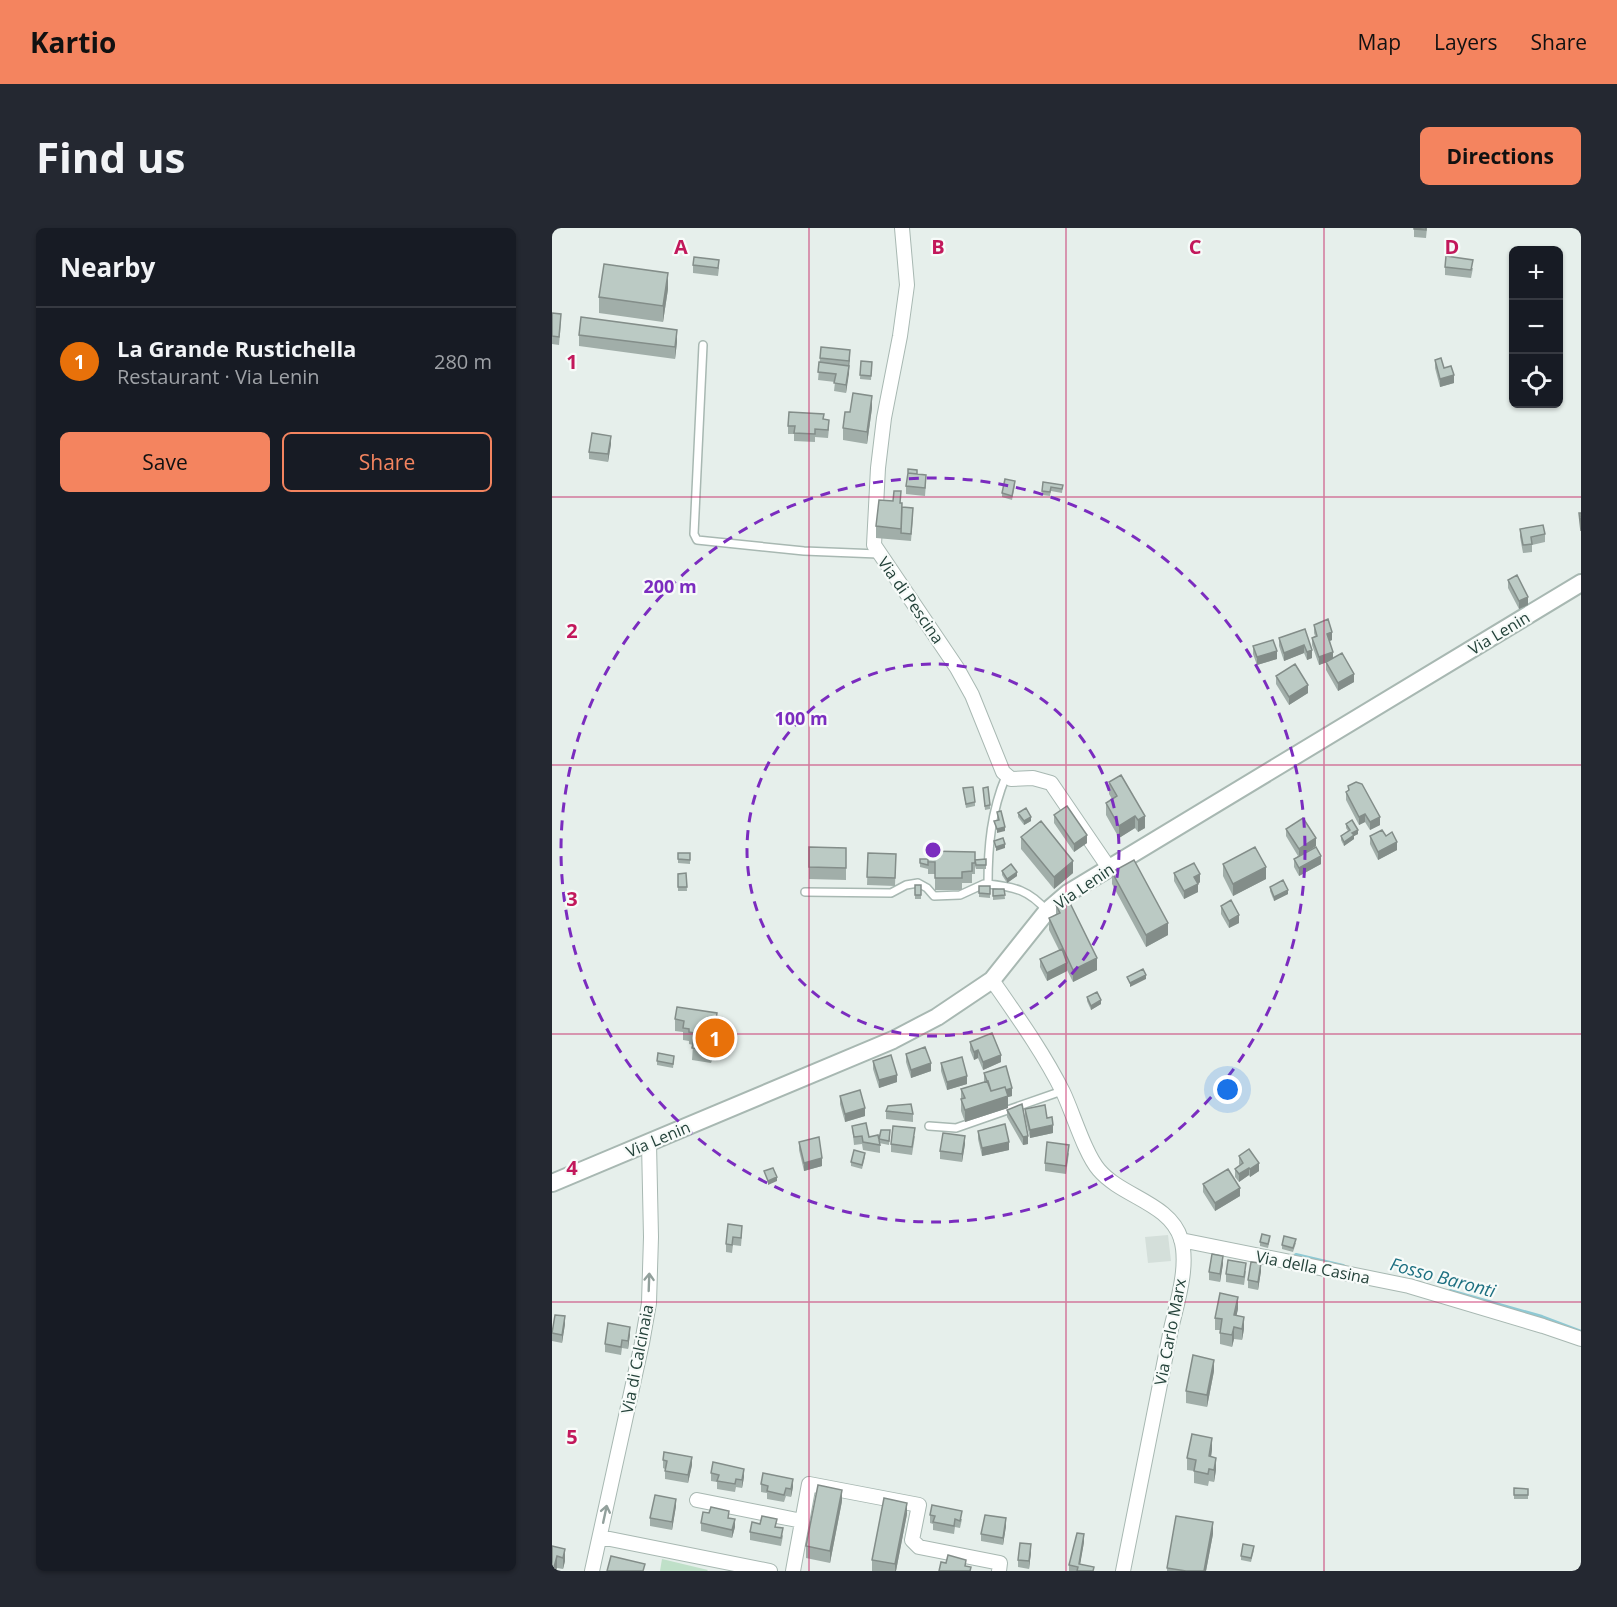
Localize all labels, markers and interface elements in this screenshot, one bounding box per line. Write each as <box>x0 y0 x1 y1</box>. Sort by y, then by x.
text: Kartio <box>30 23 116 61</box>
text: Map <box>1358 28 1401 56</box>
text: Layers <box>1434 28 1498 56</box>
text: Share <box>1531 28 1587 56</box>
button: Directions <box>1420 127 1581 185</box>
text: Find us <box>36 128 185 185</box>
text: A <box>674 233 688 260</box>
text: B <box>931 233 945 260</box>
text: C <box>1189 233 1202 260</box>
text: D <box>1445 233 1459 260</box>
map controls <box>1509 246 1563 408</box>
button: + <box>1509 246 1563 300</box>
text: Nearby <box>60 249 155 285</box>
button: − <box>1509 300 1563 354</box>
text: La Grande Rustichella <box>117 333 356 363</box>
text: 1 <box>74 348 85 375</box>
text: 280 m <box>434 348 492 375</box>
text: 1 <box>566 348 578 375</box>
button: locate <box>1509 354 1563 408</box>
text: Restaurant · Via Lenin <box>117 363 319 390</box>
button: Save <box>60 432 270 492</box>
button: Share <box>282 432 492 492</box>
street label: Via di Pescina <box>873 552 949 648</box>
text: 200 m <box>643 574 697 598</box>
street label: Via Lenin <box>1464 606 1534 660</box>
text: 2 <box>566 617 578 644</box>
text: 100 m <box>774 706 828 730</box>
centre of rings <box>923 840 943 860</box>
street label: Via Lenin <box>1050 858 1118 914</box>
text: 3 <box>566 885 578 912</box>
pin: 1 <box>696 1016 734 1060</box>
your location <box>1213 1075 1242 1104</box>
street label: Via Lenin <box>623 1116 693 1162</box>
text: 4 <box>566 1154 578 1181</box>
street label: Via della Casina <box>1254 1245 1372 1289</box>
water label: Fosso Baronti <box>1388 1251 1499 1303</box>
one-way arrow <box>644 1272 655 1292</box>
street label: Via Carlo Marx <box>1149 1276 1191 1387</box>
street label: Via di Calcinaia <box>616 1302 658 1416</box>
text: 5 <box>566 1423 578 1450</box>
one-way arrow <box>600 1505 611 1524</box>

